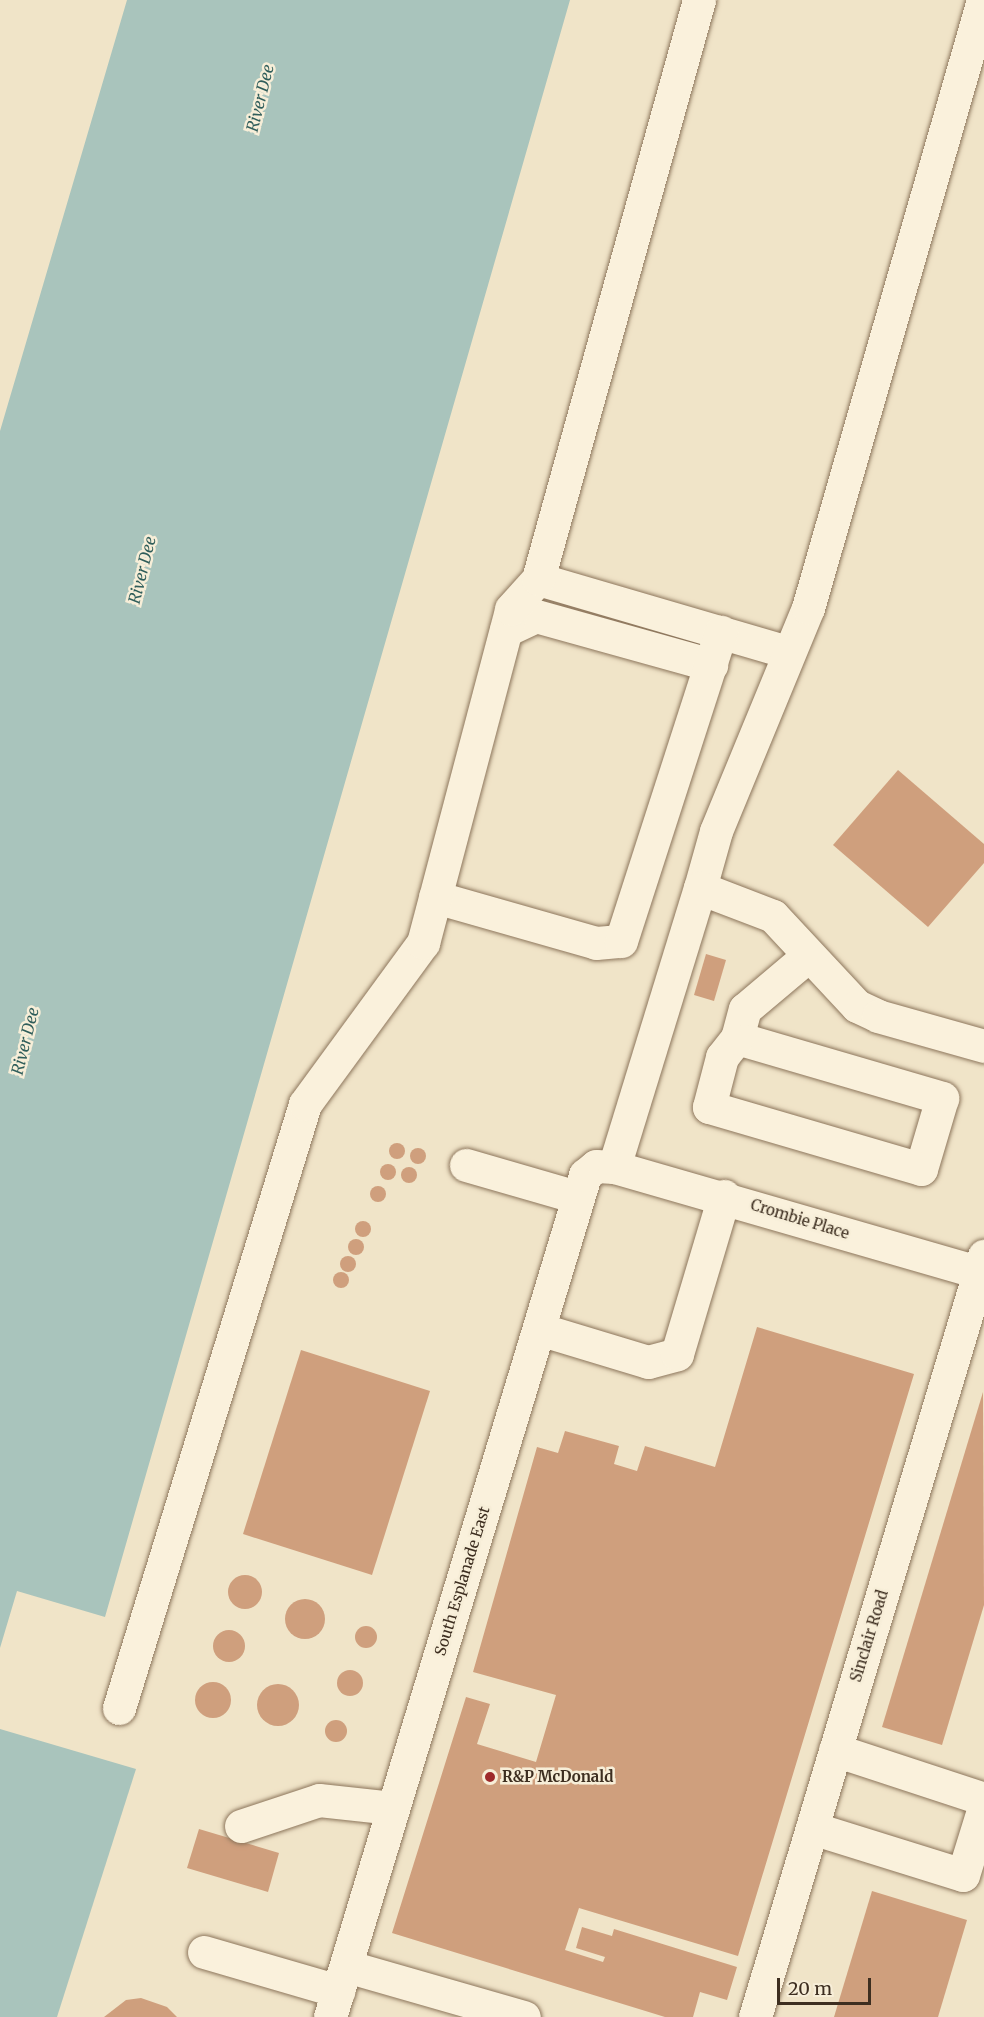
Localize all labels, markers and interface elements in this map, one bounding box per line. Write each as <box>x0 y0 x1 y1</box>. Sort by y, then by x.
water label: River Dee <box>242 62 278 134</box>
water label: River Dee <box>124 534 160 606</box>
water label: River Dee <box>7 1005 43 1077</box>
street label: Crombie Place <box>749 1195 851 1243</box>
street label: South Esplanade East <box>431 1504 493 1658</box>
street label: Sinclair Road <box>846 1588 892 1684</box>
place label: R&P McDonald <box>502 1768 613 1786</box>
marker: R&P McDonald <box>483 1770 497 1784</box>
scale bar <box>780 1966 874 2004</box>
text: 20 m <box>788 1977 832 2000</box>

